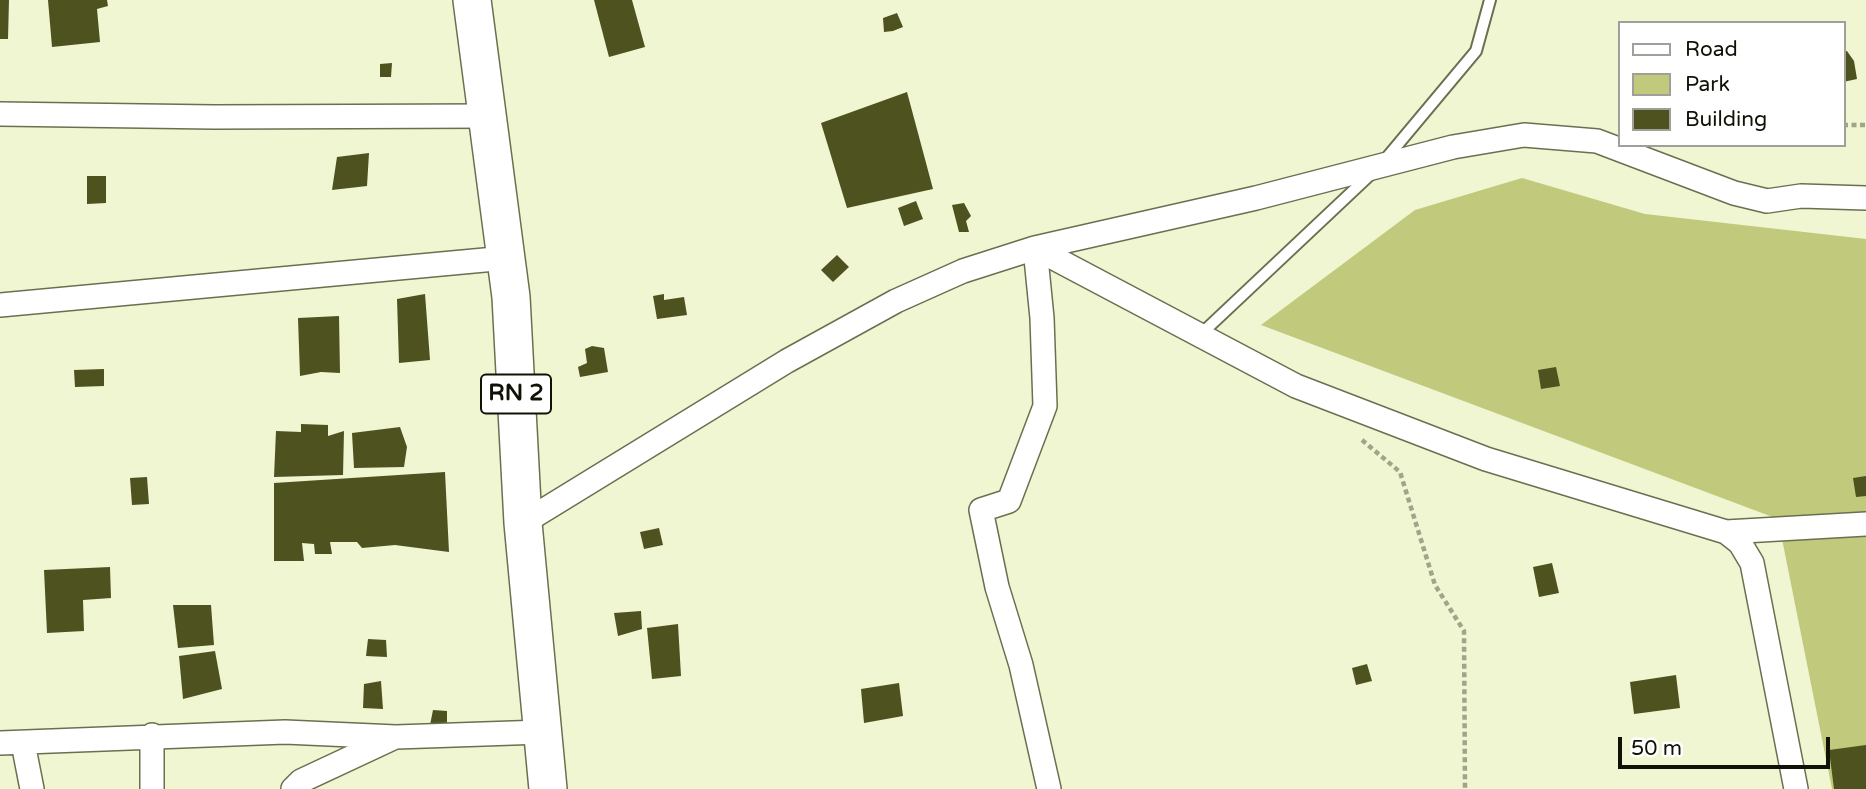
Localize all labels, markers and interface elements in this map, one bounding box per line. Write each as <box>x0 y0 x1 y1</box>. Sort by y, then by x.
legend <box>1618 21 1845 147</box>
text: Road <box>1685 37 1738 62</box>
text: Park <box>1685 72 1730 97</box>
text: Building <box>1685 107 1767 132</box>
road number: RN 2 <box>481 374 551 414</box>
scale bar <box>1621 722 1833 766</box>
text: 50 m <box>1631 736 1682 761</box>

